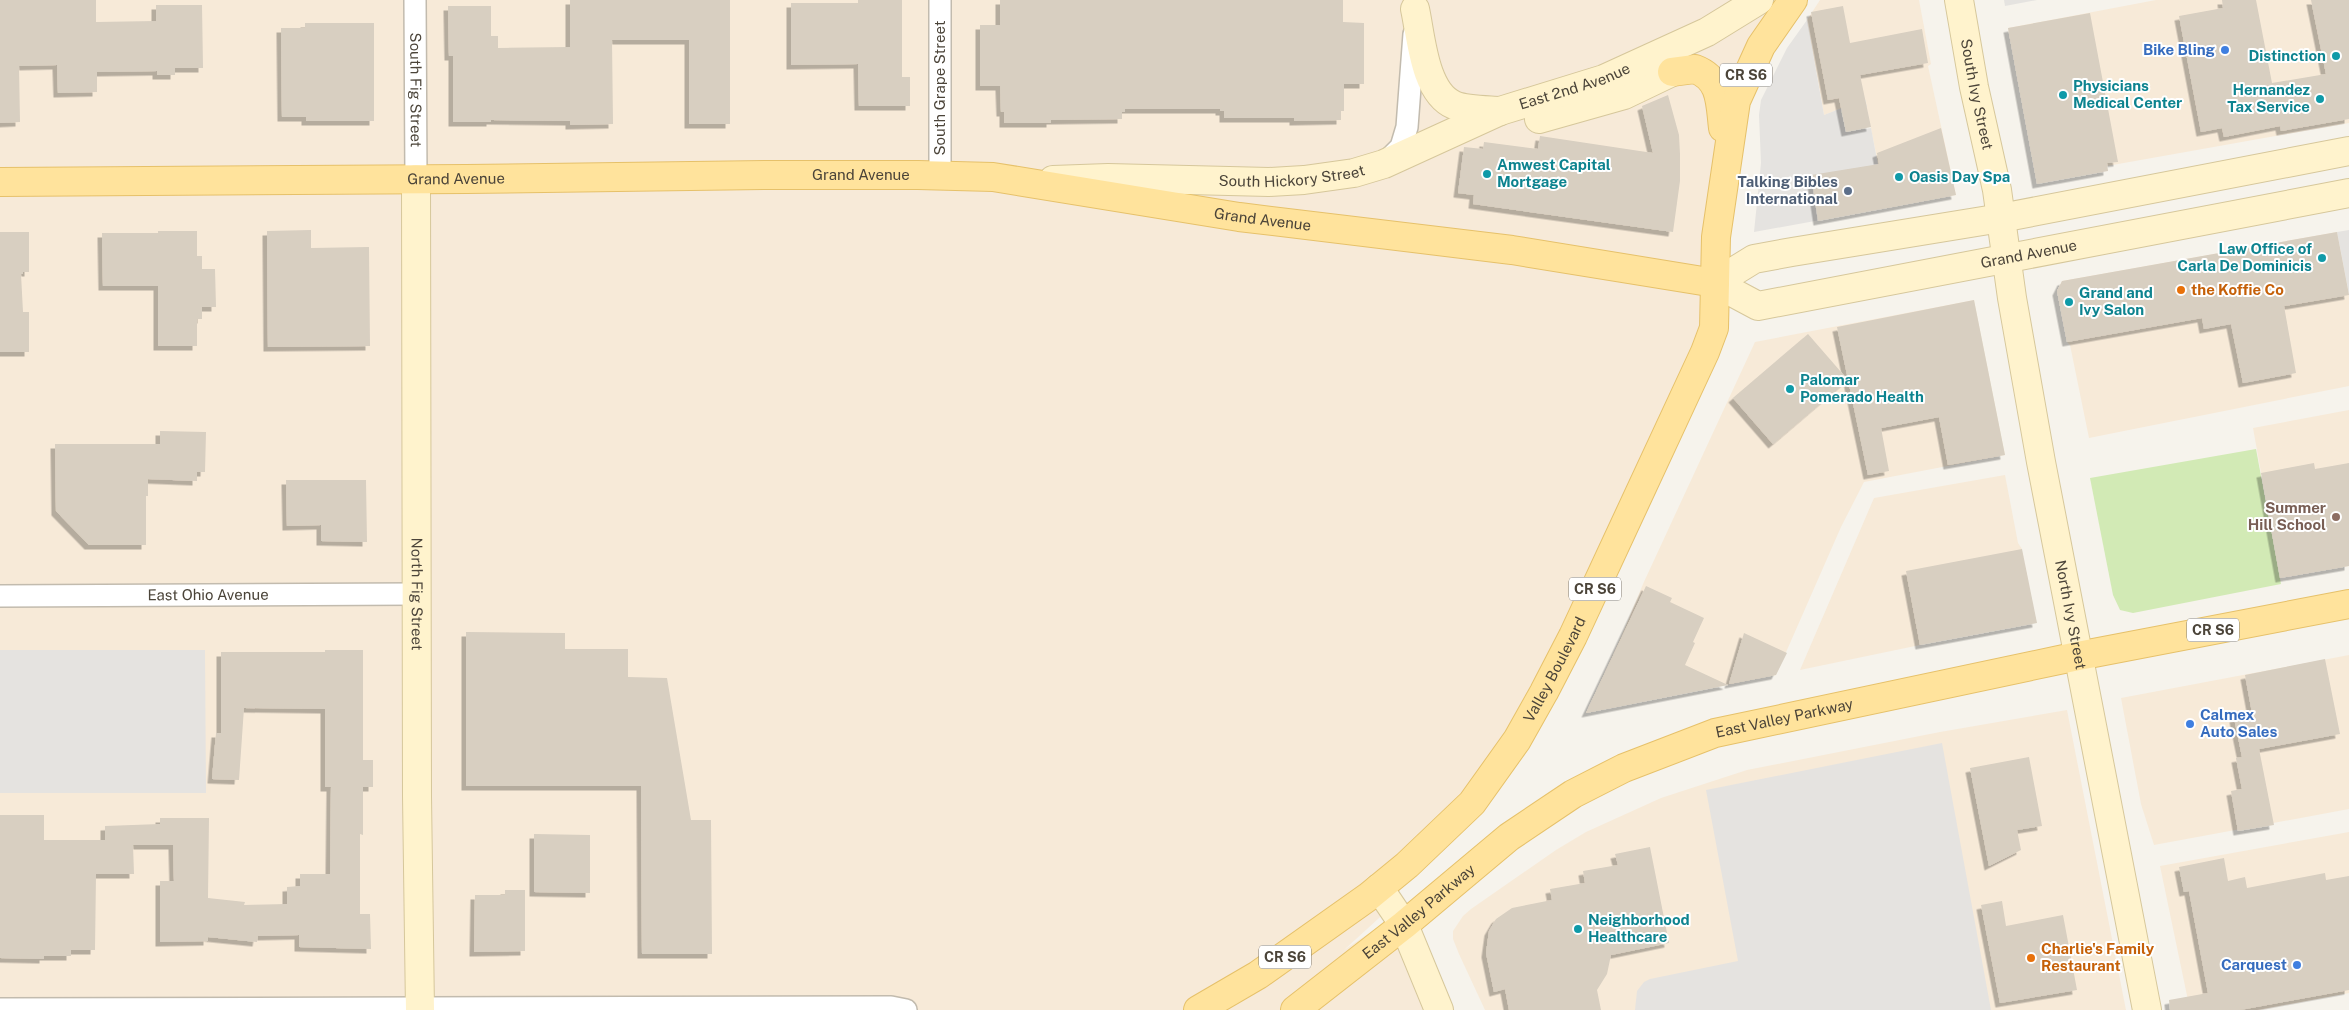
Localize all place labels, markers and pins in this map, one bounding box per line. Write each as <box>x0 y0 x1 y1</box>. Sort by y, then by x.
place label: Bike Bling <box>2143 41 2216 58</box>
marker: Bike Bling <box>2219 44 2231 56</box>
place label: Distinction <box>2248 47 2326 64</box>
marker: Distinction <box>2330 50 2342 62</box>
place label: Physicians Medical Center <box>2073 77 2182 111</box>
place label: Hernandez Tax Service <box>2227 81 2310 115</box>
marker: Physicians Medical Center <box>2057 89 2069 101</box>
marker: Hernandez Tax Service <box>2314 93 2326 105</box>
place label: Amwest Capital Mortgage <box>1497 156 1611 190</box>
marker: Amwest Capital Mortgage <box>1481 168 1493 180</box>
place label: Oasis Day Spa <box>1909 168 2010 185</box>
marker: Oasis Day Spa <box>1893 171 1905 183</box>
place label: Talking Bibles International <box>1737 173 1838 207</box>
marker: Talking Bibles International <box>1842 185 1854 197</box>
place label: Law Office of Carla De Dominicis <box>2177 240 2312 274</box>
marker: Law Office of Carla De Dominicis <box>2316 252 2328 264</box>
place label: the Koffie Co <box>2191 281 2284 298</box>
place label: Grand and Ivy Salon <box>2079 284 2153 318</box>
marker: the Koffie Co <box>2175 284 2187 296</box>
marker: Grand and Ivy Salon <box>2063 296 2075 308</box>
place label: Palomar Pomerado Health <box>1800 371 1924 405</box>
marker: Palomar Pomerado Health <box>1784 383 1796 395</box>
place label: Summer Hill School <box>2248 499 2326 533</box>
marker: Summer Hill School <box>2330 511 2342 523</box>
place label: Calmex Auto Sales <box>2200 706 2277 740</box>
marker: Calmex Auto Sales <box>2184 718 2196 730</box>
place label: Neighborhood Healthcare <box>1588 911 1690 945</box>
marker: Neighborhood Healthcare <box>1572 923 1584 935</box>
place label: Charlie's Family Restaurant <box>2041 940 2155 974</box>
marker: Charlie's Family Restaurant <box>2025 952 2037 964</box>
place label: Carquest <box>2221 956 2287 973</box>
marker: Carquest <box>2291 959 2303 971</box>

